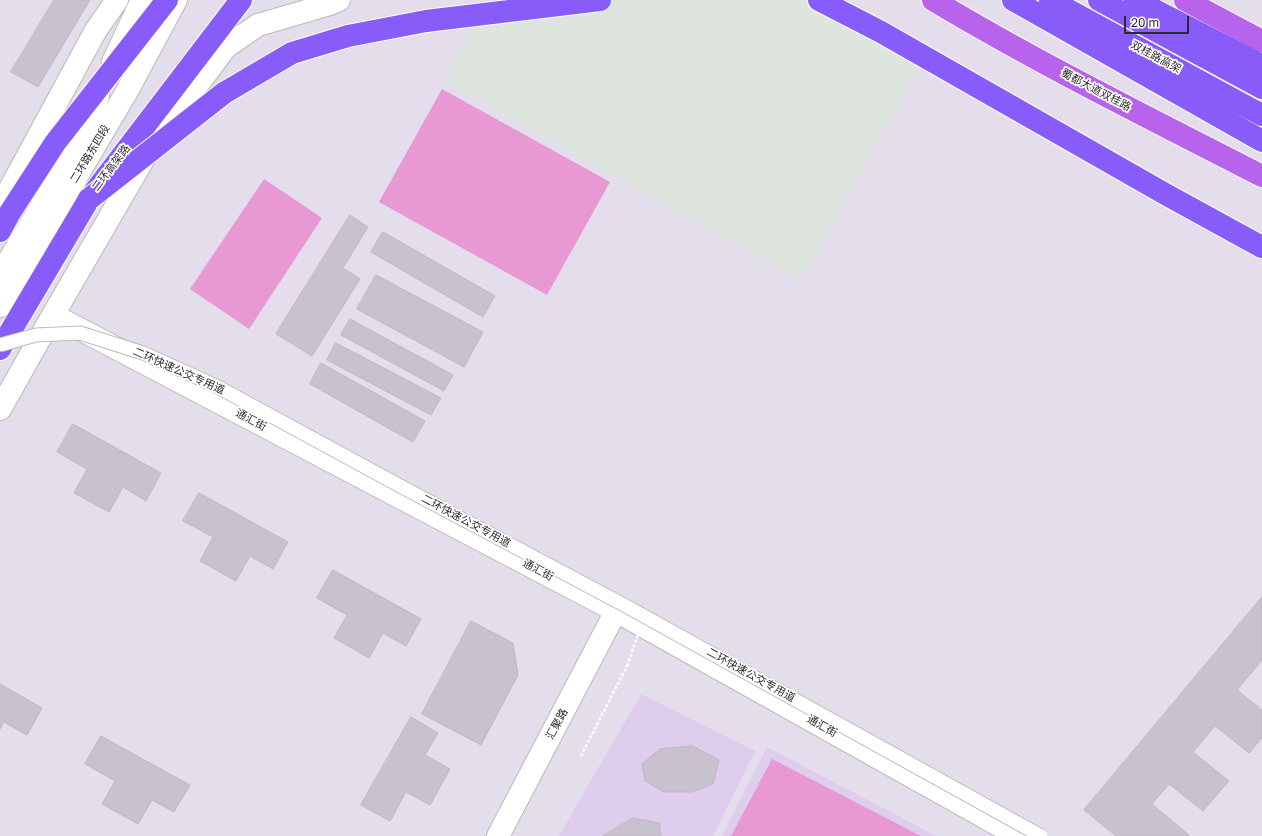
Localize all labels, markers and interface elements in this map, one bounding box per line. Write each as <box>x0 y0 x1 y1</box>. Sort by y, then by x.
scale bar <box>1126 8 1191 34</box>
text: 20 m <box>1131 15 1159 30</box>
street label: 双桂路高架 <box>1129 38 1183 76</box>
street label: 蜀都大道双桂路 <box>1059 66 1133 114</box>
street label: 二环路东四段 <box>67 122 113 186</box>
street label: 二环高架路 <box>89 142 133 194</box>
street label: 二环快速公交专用道 <box>131 345 227 397</box>
street label: 通汇街 <box>233 406 269 434</box>
street label: 二环快速公交专用道 <box>419 492 513 550</box>
street label: 通汇街 <box>520 556 556 584</box>
street label: 二环快速公交专用道 <box>705 645 797 705</box>
street label: 汇聚路 <box>543 706 571 742</box>
street label: 通汇街 <box>804 712 840 740</box>

